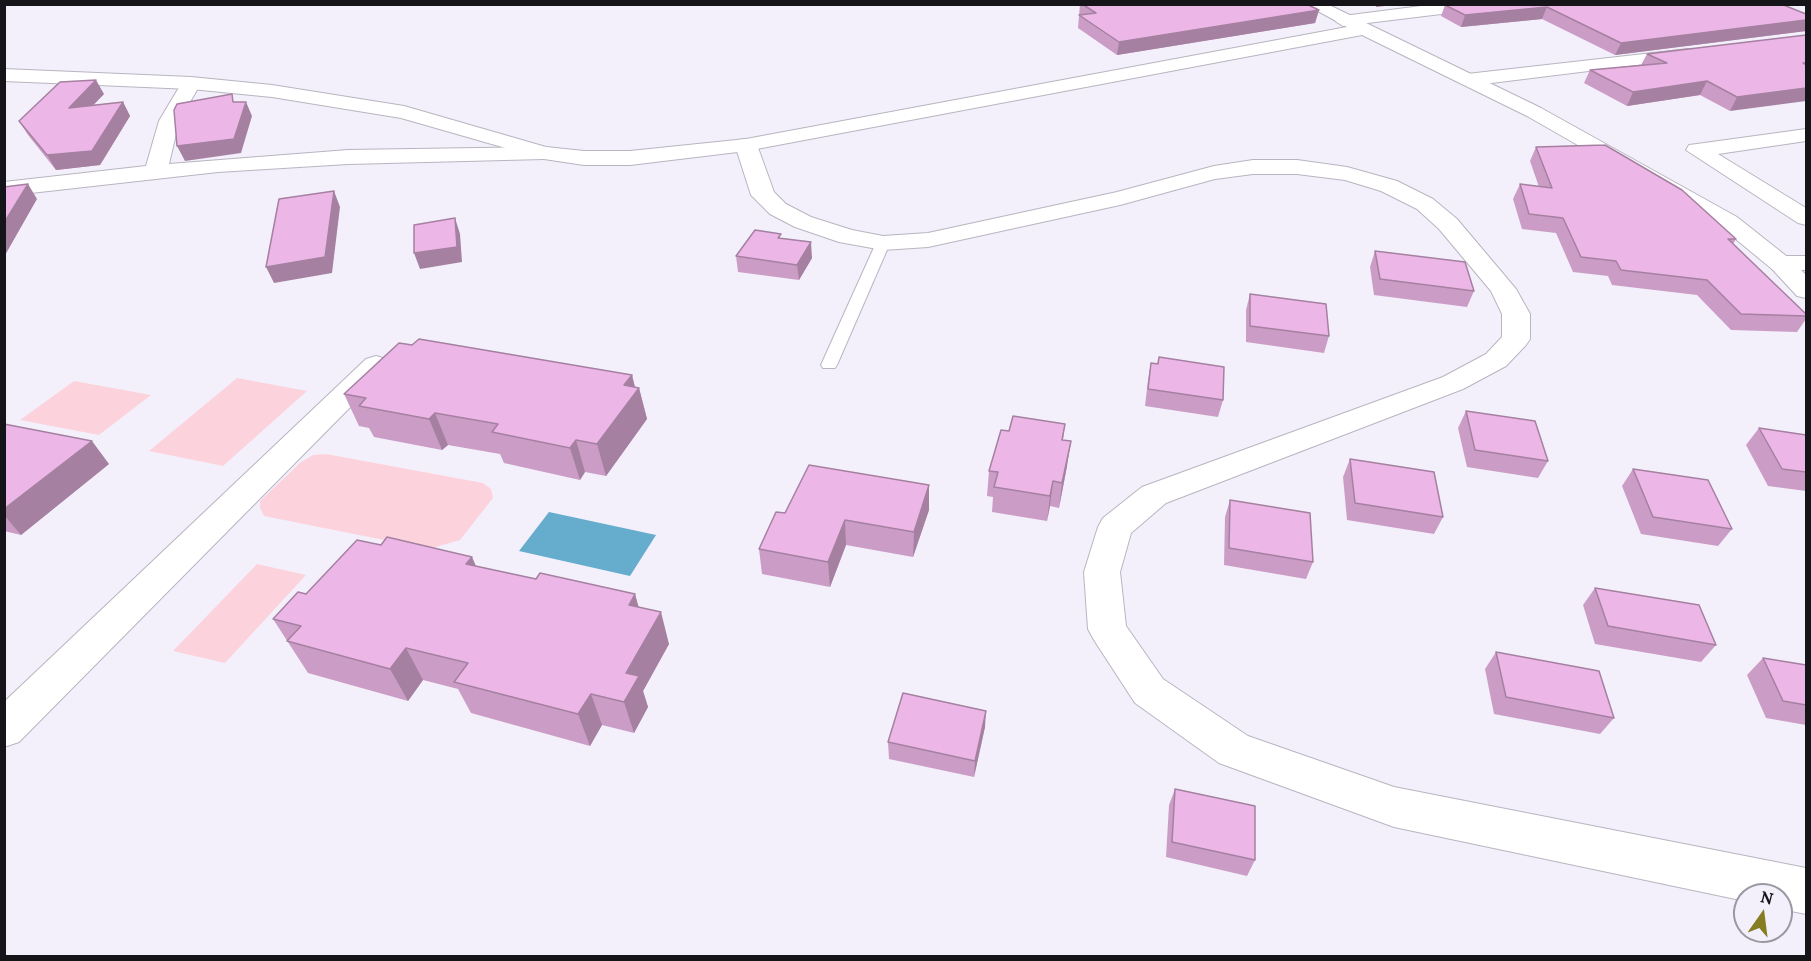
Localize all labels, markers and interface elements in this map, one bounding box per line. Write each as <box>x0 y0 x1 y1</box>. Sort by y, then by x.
north arrow <box>1733 883 1793 943</box>
text: N <box>1758 886 1775 909</box>

